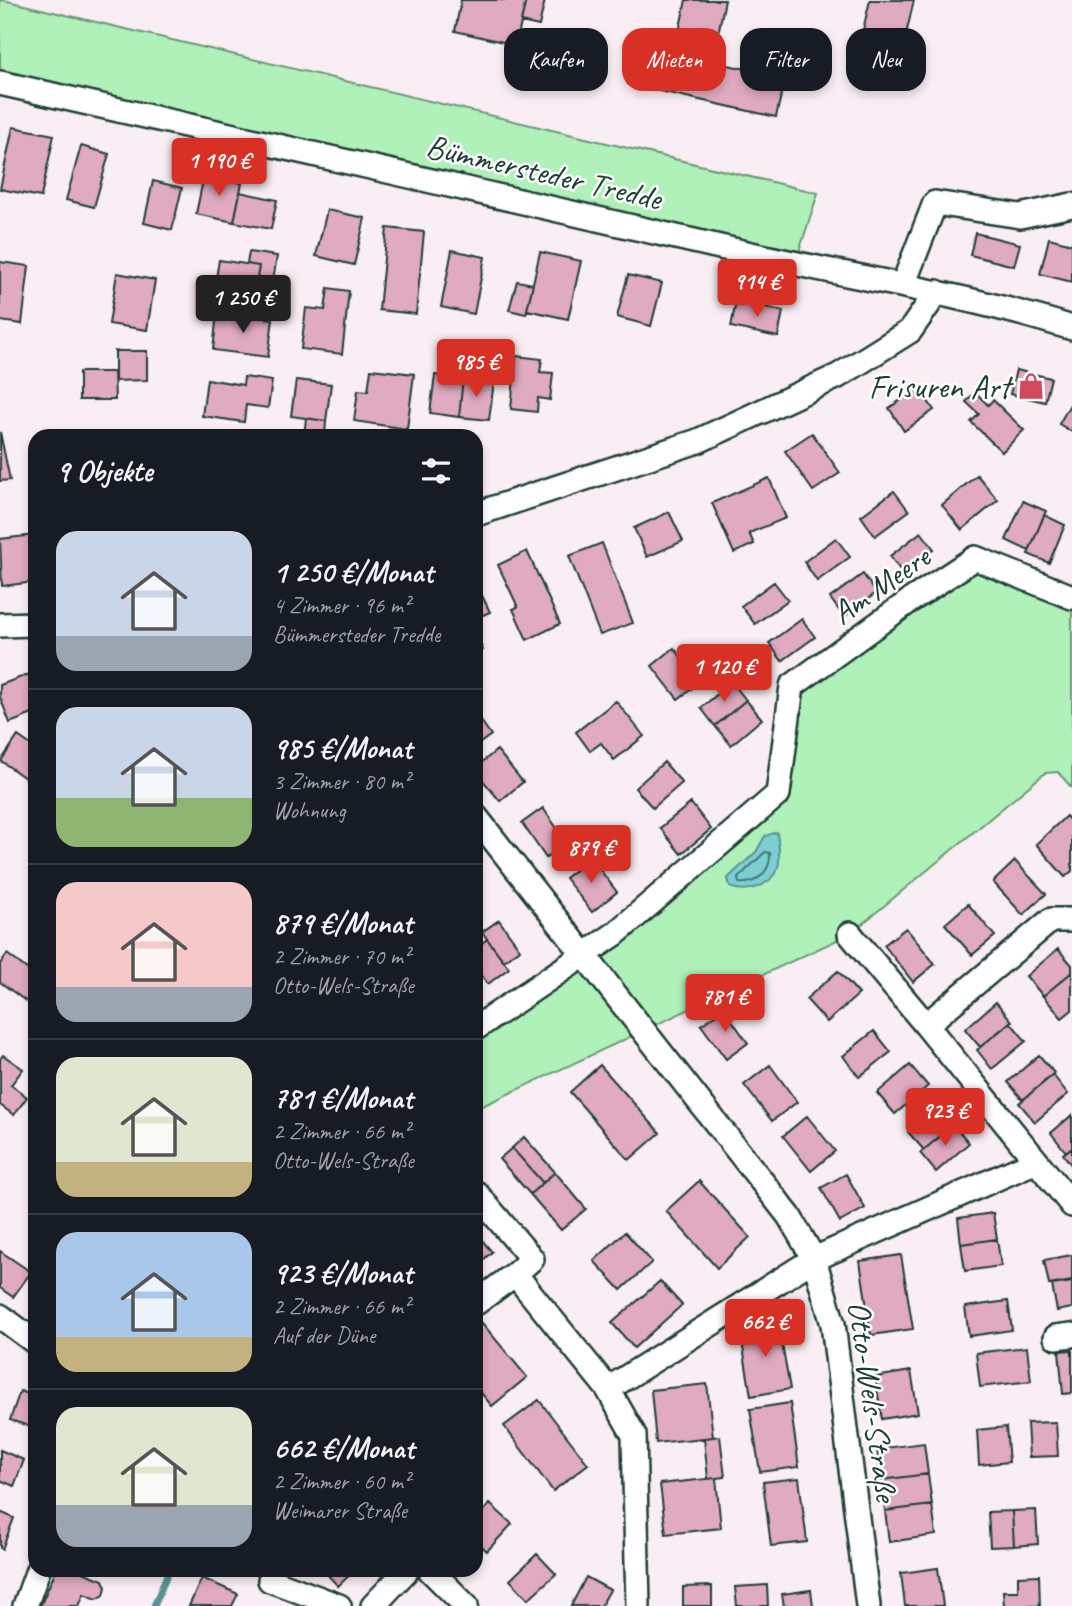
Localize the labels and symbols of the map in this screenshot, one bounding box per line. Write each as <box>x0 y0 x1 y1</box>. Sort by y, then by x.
street label: Bümmersteder Tredde <box>422 125 668 220</box>
pin: 1 190 € <box>154 138 284 198</box>
pin: 914 € <box>708 260 806 319</box>
pin: 1 250 € <box>178 276 308 335</box>
pin: 985 € <box>427 340 525 399</box>
place label: Frisuren Art <box>869 366 1014 408</box>
shop icon: Frisuren Art <box>1016 371 1046 401</box>
street label: Am Meere <box>823 535 940 634</box>
pin: 1 120 € <box>659 644 789 704</box>
pin: 879 € <box>542 826 640 885</box>
pin: 781 € <box>676 974 774 1034</box>
pin: 923 € <box>896 1088 994 1148</box>
street label: Otto-Wels-Straße <box>838 1298 908 1506</box>
pin: 662 € <box>716 1300 814 1359</box>

